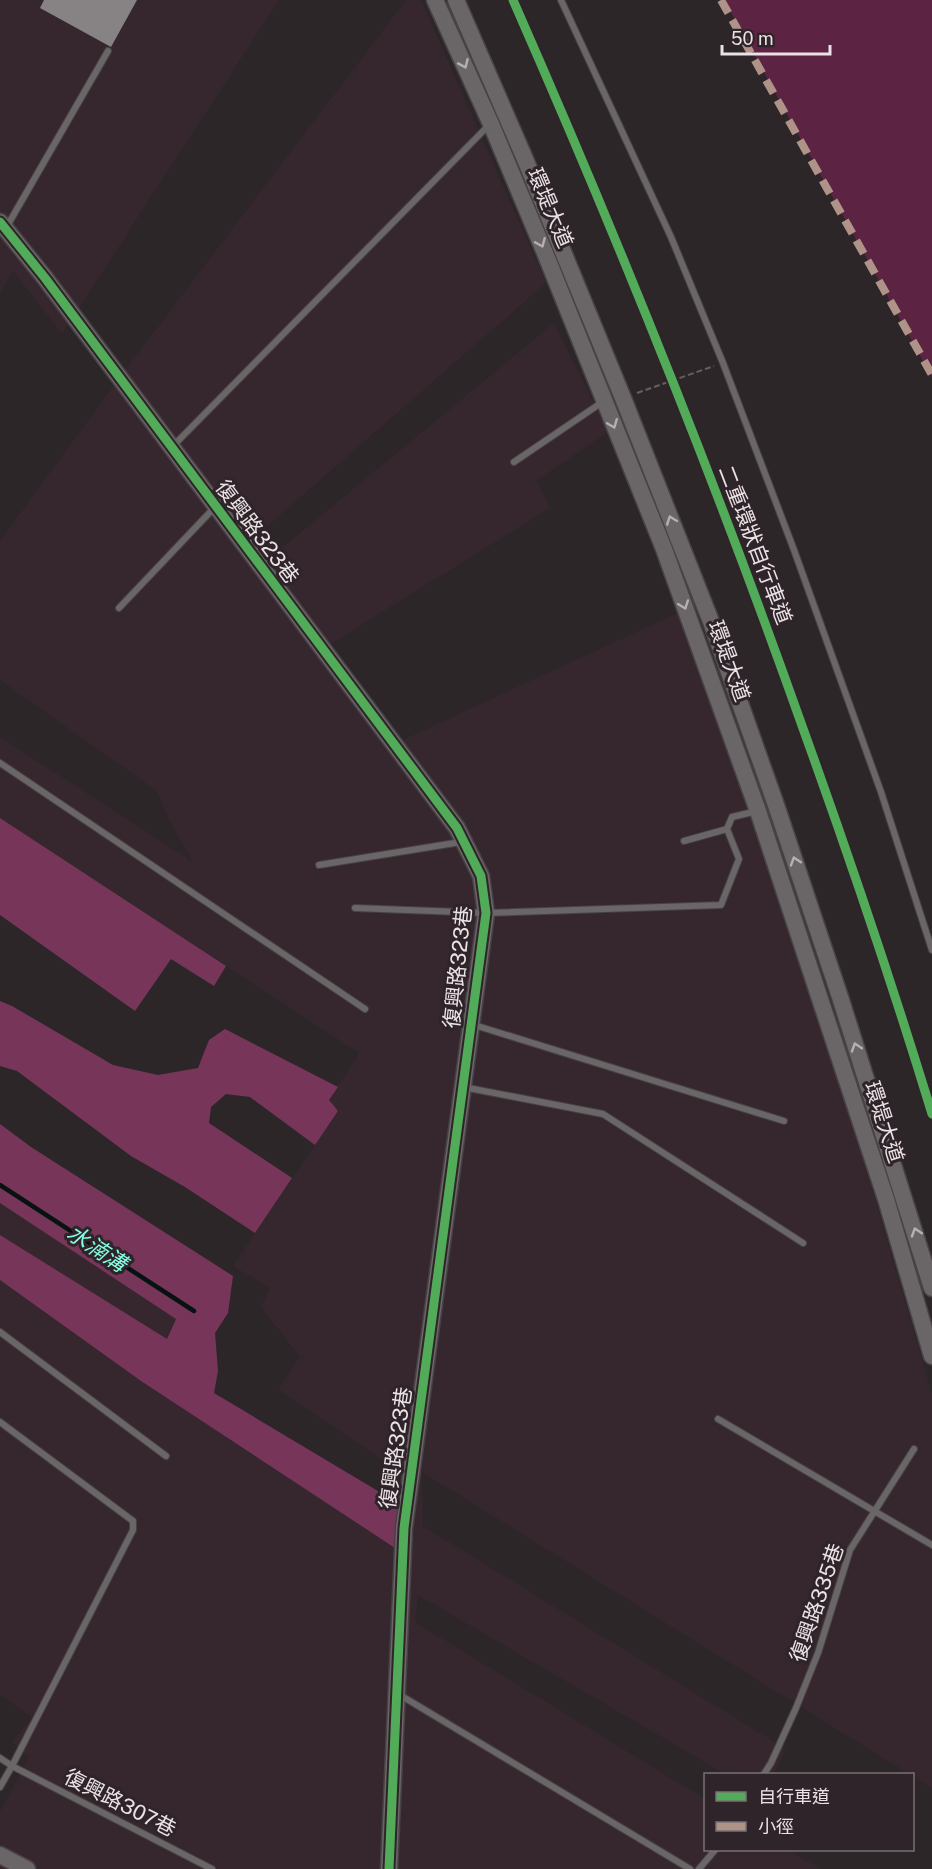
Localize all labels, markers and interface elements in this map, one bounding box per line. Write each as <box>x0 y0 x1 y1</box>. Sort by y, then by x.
scale bar <box>722 18 830 56</box>
text: 50 m <box>731 28 774 49</box>
one-way arrow <box>456 57 468 68</box>
street label: 環堤大道 <box>523 164 578 251</box>
one-way arrow <box>534 236 546 247</box>
one-way arrow <box>606 418 619 428</box>
street label: 二重環狀自行車道 <box>714 462 797 628</box>
street label: 復興路323巷 <box>210 475 304 588</box>
one-way arrow <box>666 515 679 526</box>
one-way arrow <box>677 599 690 610</box>
street label: 環堤大道 <box>703 617 756 705</box>
one-way arrow <box>790 856 802 867</box>
street label: 復興路323巷 <box>439 904 476 1029</box>
one-way arrow <box>851 1042 863 1053</box>
street label: 環堤大道 <box>860 1078 909 1166</box>
water label: 水湳溝 <box>62 1219 134 1279</box>
one-way arrow <box>910 1227 923 1238</box>
street label: 復興路323巷 <box>375 1385 416 1511</box>
street label: 復興路335巷 <box>785 1540 848 1665</box>
street label: 復興路307巷 <box>60 1764 180 1841</box>
legend <box>704 1773 914 1851</box>
text: 自行車道 <box>758 1786 830 1807</box>
text: 小徑 <box>758 1816 794 1837</box>

